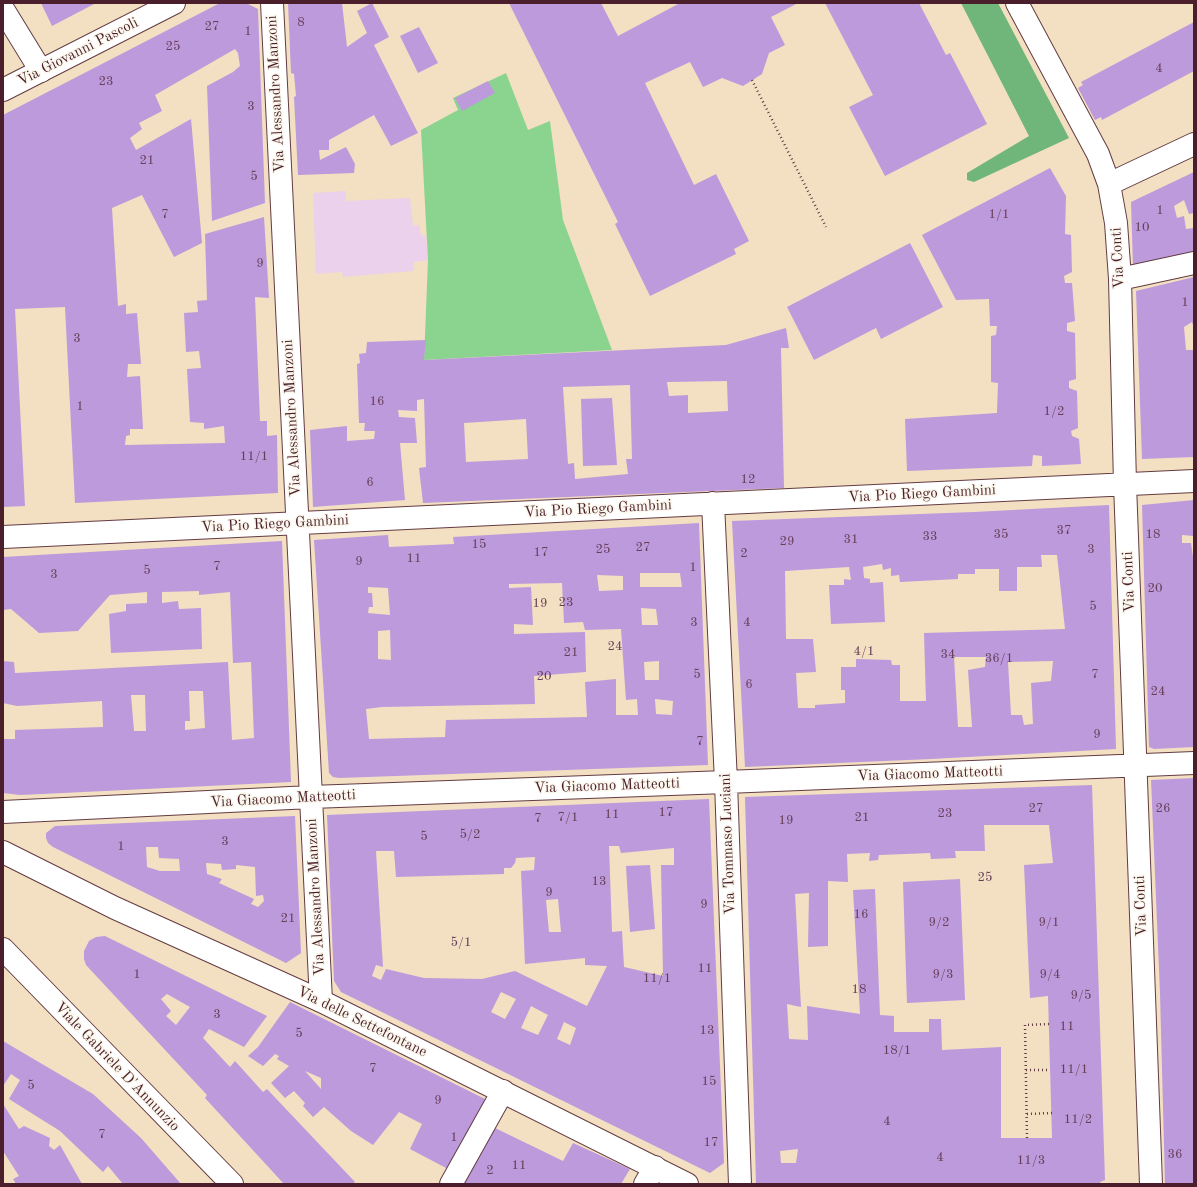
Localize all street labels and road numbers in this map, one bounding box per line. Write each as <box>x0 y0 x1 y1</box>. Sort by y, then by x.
street label: Via Giovanni Pascoli <box>15 14 141 90</box>
street label: Via Alessandro Manzoni <box>263 15 289 173</box>
street label: Via Conti <box>1107 227 1129 289</box>
street label: Via Alessandro Manzoni <box>279 339 305 497</box>
street label: Via Pio Riego Gambini <box>848 481 996 507</box>
street label: Via Pio Riego Gambini <box>524 496 672 522</box>
street label: Via Pio Riego Gambini <box>201 511 349 537</box>
street label: Via Conti <box>1119 551 1139 613</box>
street label: Via Giacomo Matteotti <box>857 762 1003 786</box>
street label: Via Tommaso Luciani <box>717 773 739 915</box>
street label: Via Giacomo Matteotti <box>534 774 680 798</box>
street label: Via Giacomo Matteotti <box>210 786 356 812</box>
street label: Via Alessandro Manzoni <box>303 818 329 976</box>
street label: Via Conti <box>1131 875 1151 937</box>
street label: Via delle Settefontane <box>294 983 430 1061</box>
street label: Viale Gabriele D'Annunzio <box>50 999 184 1135</box>

